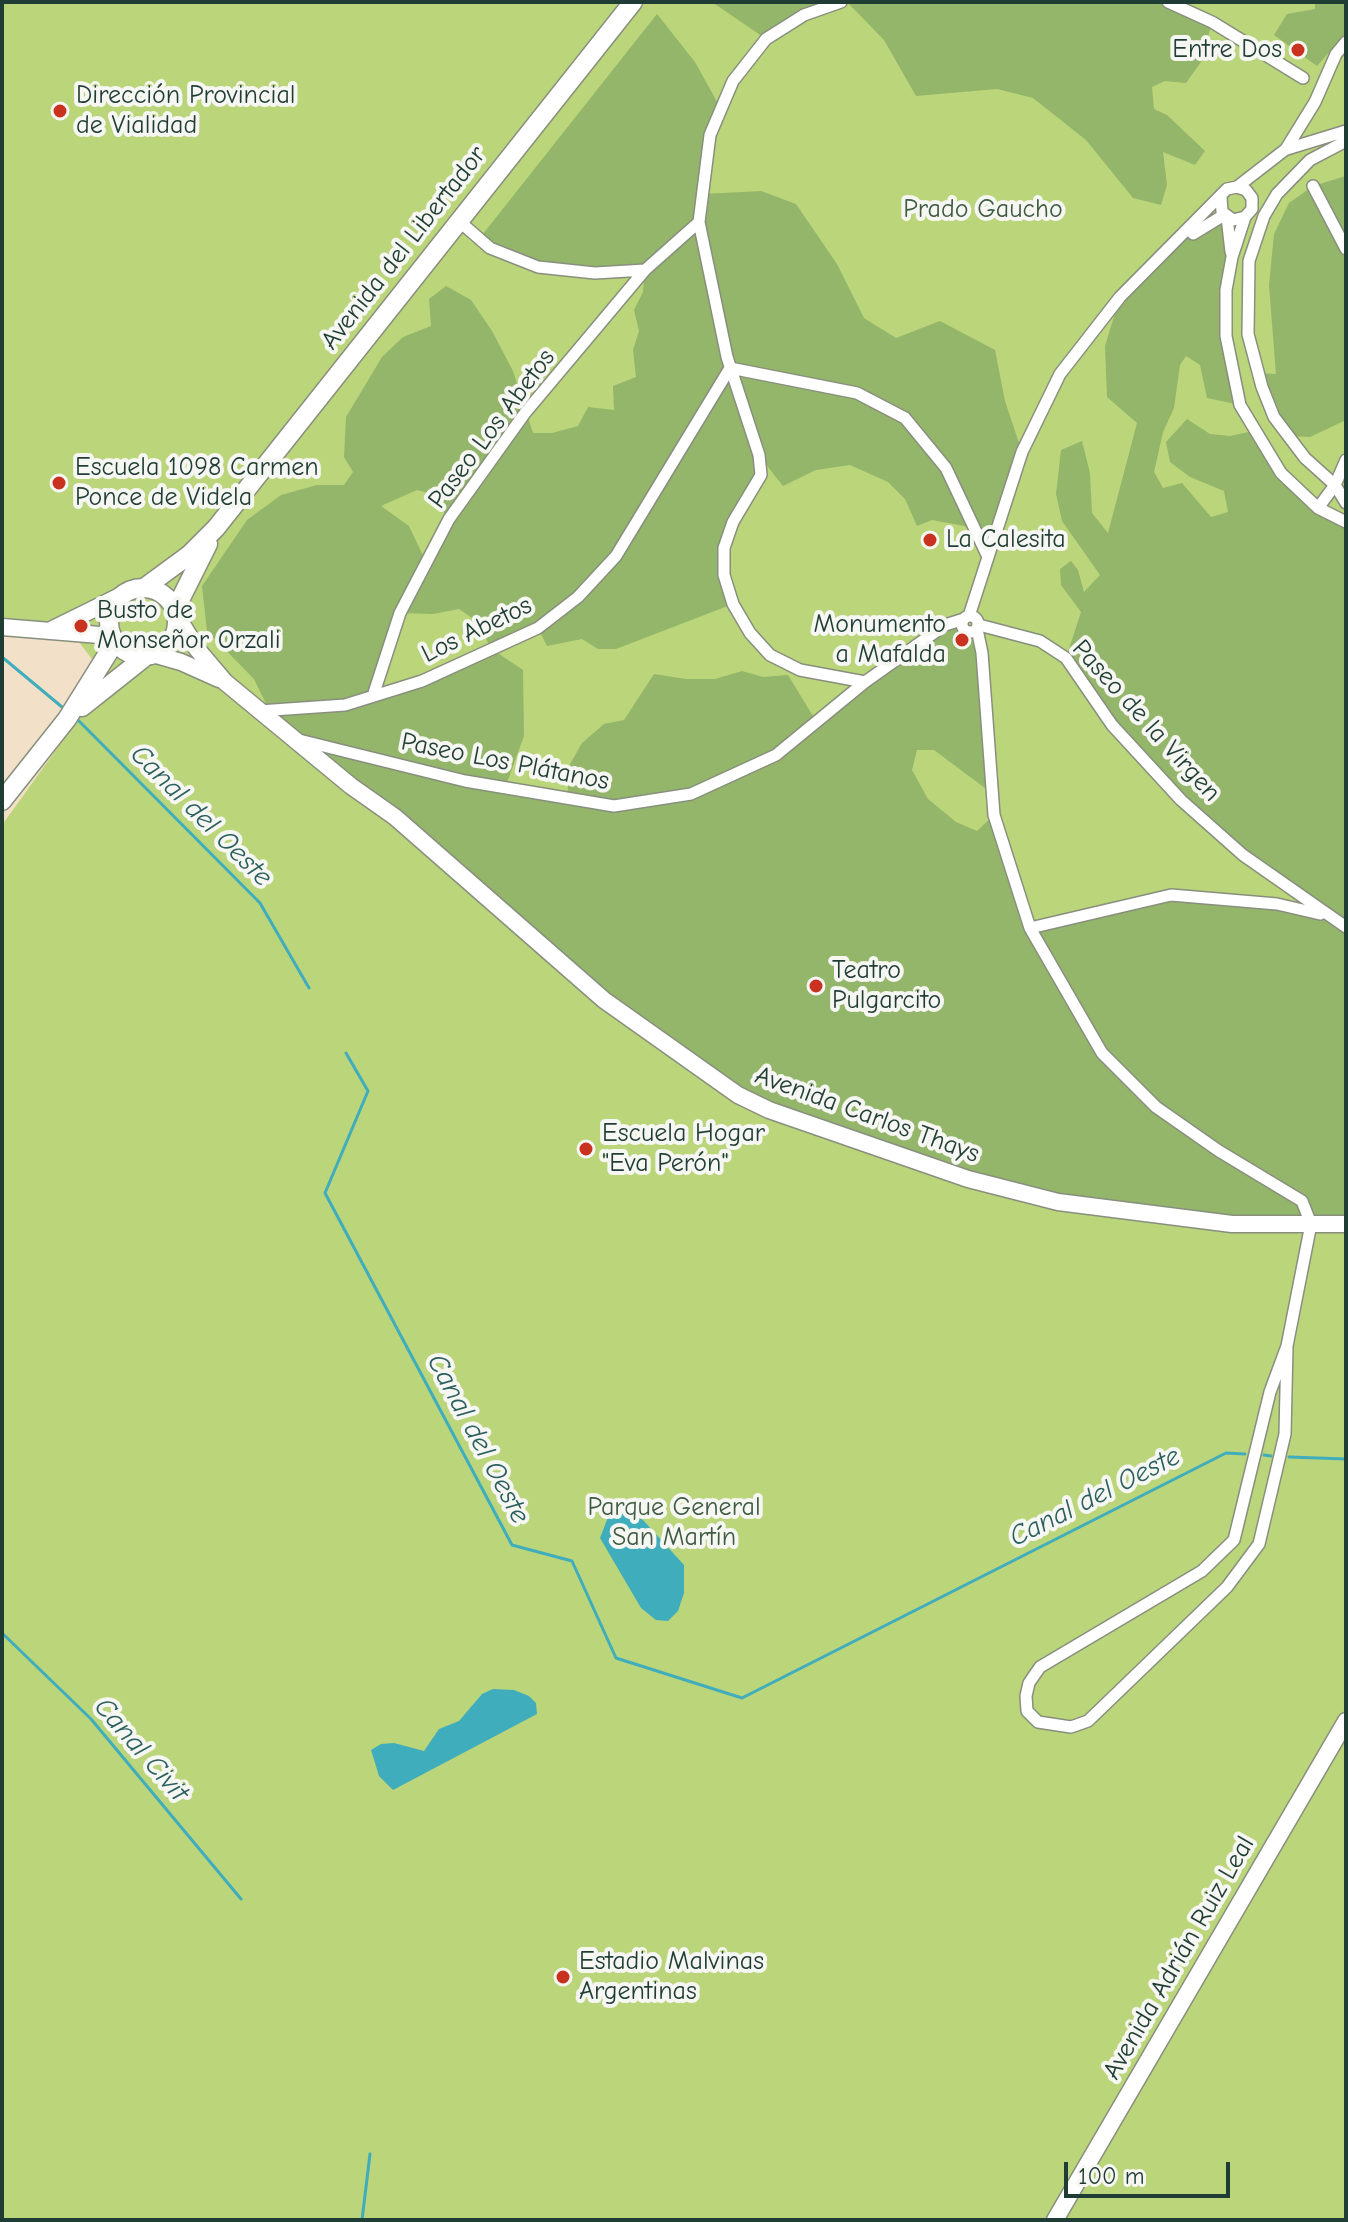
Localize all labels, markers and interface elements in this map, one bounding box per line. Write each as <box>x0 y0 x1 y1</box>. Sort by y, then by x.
place label: Entre Dos <box>1172 34 1282 66</box>
marker: Entre Dos <box>1289 41 1307 59</box>
place label: Dirección Provincial de Vialidad <box>76 80 295 142</box>
marker: Dirección Provincial de Vialidad <box>51 102 69 120</box>
street label: Avenida del Libertador <box>315 140 493 356</box>
park label: Prado Gaucho <box>903 194 1063 226</box>
street label: Paseo Los Abetos <box>422 343 562 515</box>
place label: Escuela 1098 Carmen Ponce de Videla <box>75 452 319 514</box>
marker: Escuela 1098 Carmen Ponce de Videla <box>50 474 68 492</box>
place label: La Calesita <box>946 524 1066 556</box>
marker: La Calesita <box>921 531 939 549</box>
street label: Los Abetos <box>417 590 537 670</box>
place label: Busto de Monseñor Orzali <box>97 595 281 656</box>
place label: Monumento a Mafalda <box>813 609 946 670</box>
marker: Busto de Monseñor Orzali <box>72 617 90 635</box>
marker: Monumento a Mafalda <box>953 631 971 649</box>
street label: Paseo de la Virgen <box>1065 634 1227 808</box>
street label: Paseo Los Plátanos <box>398 727 612 797</box>
water label: Canal del Oeste <box>123 738 279 894</box>
place label: Teatro Pulgarcito <box>832 955 941 1016</box>
marker: Teatro Pulgarcito <box>807 977 825 995</box>
street label: Avenida Carlos Thays <box>751 1060 983 1170</box>
place label: Escuela Hogar "Eva Perón" <box>602 1118 765 1180</box>
marker: Escuela Hogar "Eva Perón" <box>577 1140 595 1158</box>
water label: Canal del Oeste <box>419 1348 537 1530</box>
water label: Canal del Oeste <box>1004 1440 1186 1554</box>
park label: Parque General San Martín <box>587 1492 761 1554</box>
water label: Canal Civit <box>87 1691 195 1809</box>
street label: Avenida Adrián Ruiz Leal <box>1097 1831 1261 2085</box>
place label: Estadio Malvinas Argentinas <box>579 1946 764 2008</box>
marker: Estadio Malvinas Argentinas <box>554 1968 572 1986</box>
scale bar <box>1068 2146 1234 2196</box>
text: 100 m <box>1078 2162 1145 2190</box>

